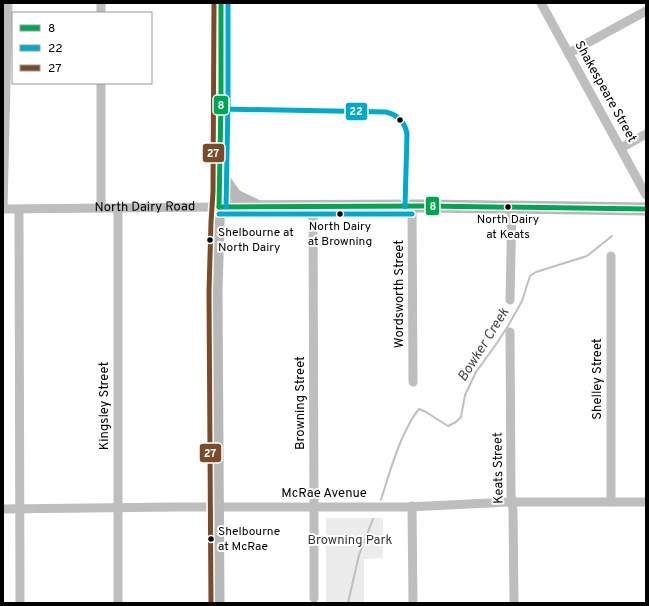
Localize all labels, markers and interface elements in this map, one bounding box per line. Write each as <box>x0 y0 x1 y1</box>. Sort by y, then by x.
legend <box>12 12 152 84</box>
text: 8 <box>48 21 55 37</box>
street label: Shakespeare Street <box>570 38 640 146</box>
text: 22 <box>48 41 63 57</box>
text: 27 <box>48 61 62 77</box>
line badge: 8 <box>213 95 229 115</box>
text: 8 <box>218 99 225 113</box>
line badge: 22 <box>345 102 368 121</box>
text: 22 <box>349 105 363 119</box>
unlabelled marker <box>395 115 405 125</box>
line badge: 27 <box>202 143 225 163</box>
text: 27 <box>207 147 219 161</box>
line badge: 8 <box>425 196 440 216</box>
street label: North Dairy Road <box>95 199 195 216</box>
text: 8 <box>430 200 437 214</box>
marker: North Dairy at Keats <box>503 202 513 212</box>
marker: North Dairy at Browning <box>335 209 345 219</box>
place label: North Dairy at Keats <box>477 212 539 243</box>
place label: North Dairy at Browning <box>308 219 372 250</box>
place label: Shelbourne at North Dairy <box>218 225 294 256</box>
marker: Shelbourne at North Dairy <box>205 235 215 245</box>
street label: Wordsworth Street <box>392 240 408 348</box>
water label: Bowker Creek <box>455 304 514 385</box>
street label: Shelley Street <box>590 338 606 420</box>
street label: Browning Street <box>293 356 309 450</box>
street label: Kingsley Street <box>97 362 113 450</box>
street label: Keats Street <box>490 432 508 504</box>
line badge: 27 <box>199 443 222 463</box>
text: 27 <box>204 447 216 461</box>
street label: McRae Avenue <box>281 486 367 502</box>
place label: Shelbourne at McRae <box>218 524 280 555</box>
park label: Browning Park <box>307 533 393 549</box>
marker: Shelbourne at McRae <box>206 534 216 544</box>

